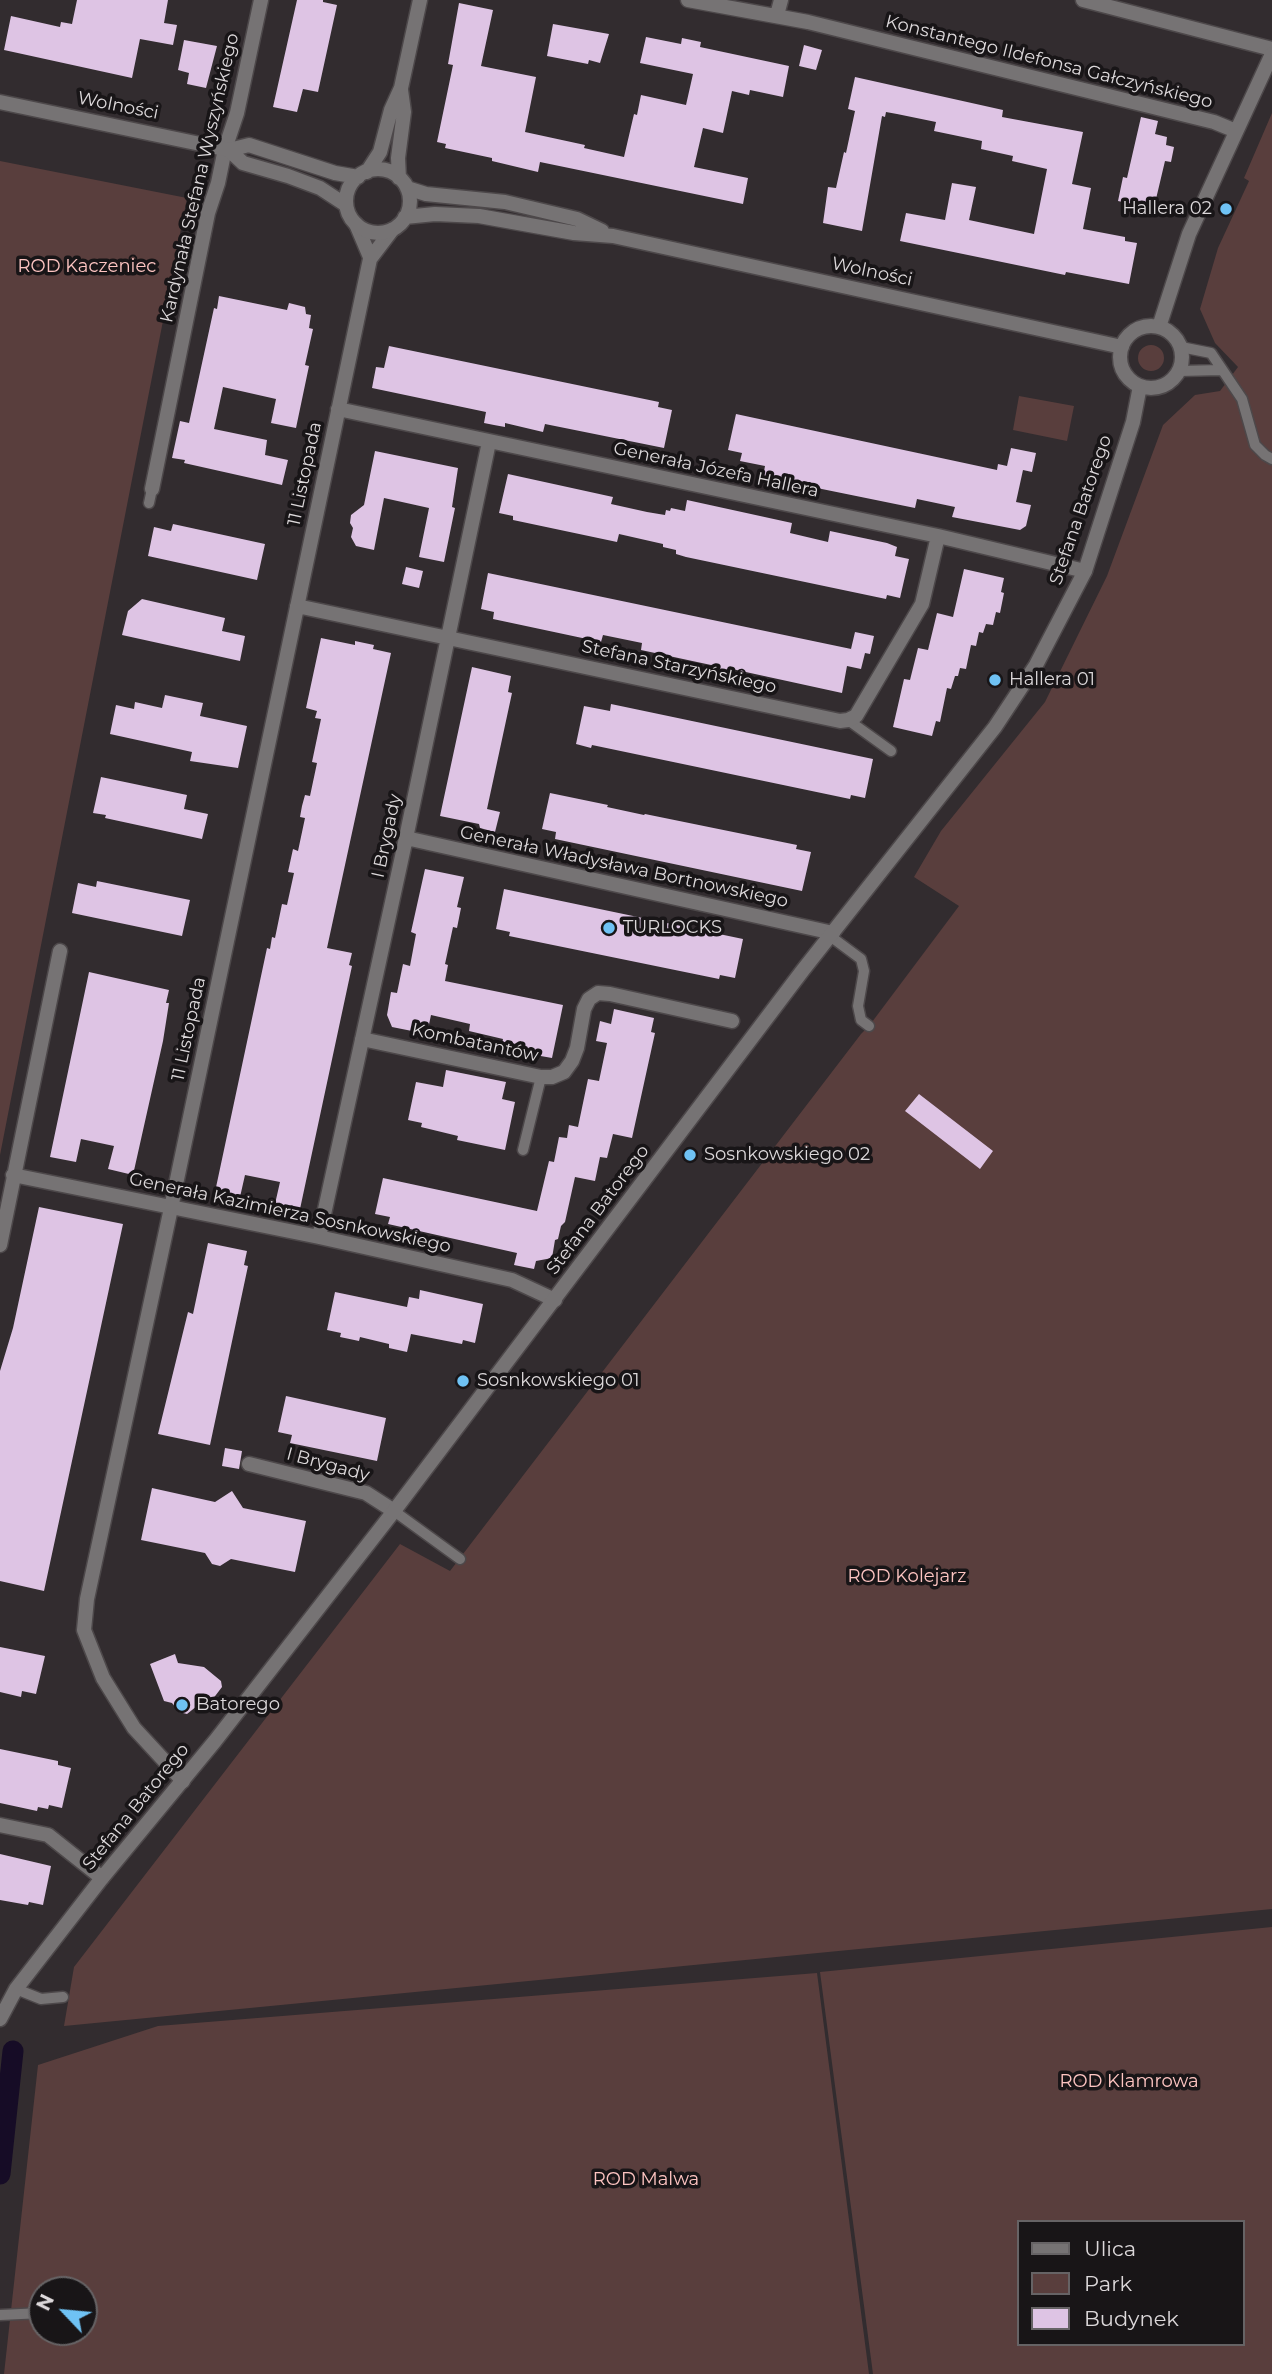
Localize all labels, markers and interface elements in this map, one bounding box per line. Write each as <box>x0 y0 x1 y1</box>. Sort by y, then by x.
street label: Konstantego Ildefonsa Gałczyńskiego <box>883 11 1215 113</box>
street label: Kardynała Stefana Wyszyńskiego <box>156 31 244 325</box>
street label: Wolności <box>76 88 160 124</box>
place label: Hallera 02 <box>1122 198 1212 220</box>
marker: Hallera 02 <box>1218 201 1234 217</box>
street label: Wolności <box>830 253 914 291</box>
park label: ROD Kaczeniec <box>18 256 156 278</box>
street label: 11 Listopada <box>283 420 327 528</box>
street label: Stefana Batorego <box>1045 432 1117 588</box>
street label: Generała Józefa Hallera <box>611 438 821 502</box>
street label: Stefana Starzyńskiego <box>580 636 778 698</box>
place label: Hallera 01 <box>1009 669 1095 691</box>
marker: Hallera 01 <box>987 672 1003 688</box>
street label: I Brygady <box>368 792 406 880</box>
street label: Generała Władysława Bortnowskiego <box>458 822 790 912</box>
place label: TURLOCKS <box>623 917 722 939</box>
marker: TURLOCKS <box>601 920 617 936</box>
street label: 11 Listopada <box>167 975 211 1083</box>
street label: Kombatantów <box>410 1019 540 1067</box>
street label: Stefana Batorego <box>542 1141 654 1279</box>
place label: Sosnkowskiego 02 <box>704 1144 870 1166</box>
marker: Sosnkowskiego 02 <box>682 1147 698 1163</box>
street label: Generała Kazimierza Sosnkowskiego <box>127 1168 453 1258</box>
place label: Sosnkowskiego 01 <box>477 1370 639 1392</box>
marker: Sosnkowskiego 01 <box>455 1373 471 1389</box>
street label: I Brygady <box>284 1444 372 1486</box>
park label: ROD Kolejarz <box>848 1566 966 1588</box>
place label: Batorego <box>196 1694 280 1716</box>
marker: Batorego <box>174 1697 190 1713</box>
street label: Stefana Batorego <box>78 1739 194 1875</box>
park label: ROD Klamrowa <box>1059 2071 1199 2093</box>
park label: ROD Malwa <box>593 2169 699 2191</box>
legend <box>1016 2220 1244 2346</box>
text: Ulica <box>1084 2236 1136 2261</box>
text: Park <box>1084 2271 1132 2296</box>
north arrow <box>28 2276 98 2346</box>
text: N <box>32 2291 59 2314</box>
text: Budynek <box>1084 2306 1179 2331</box>

